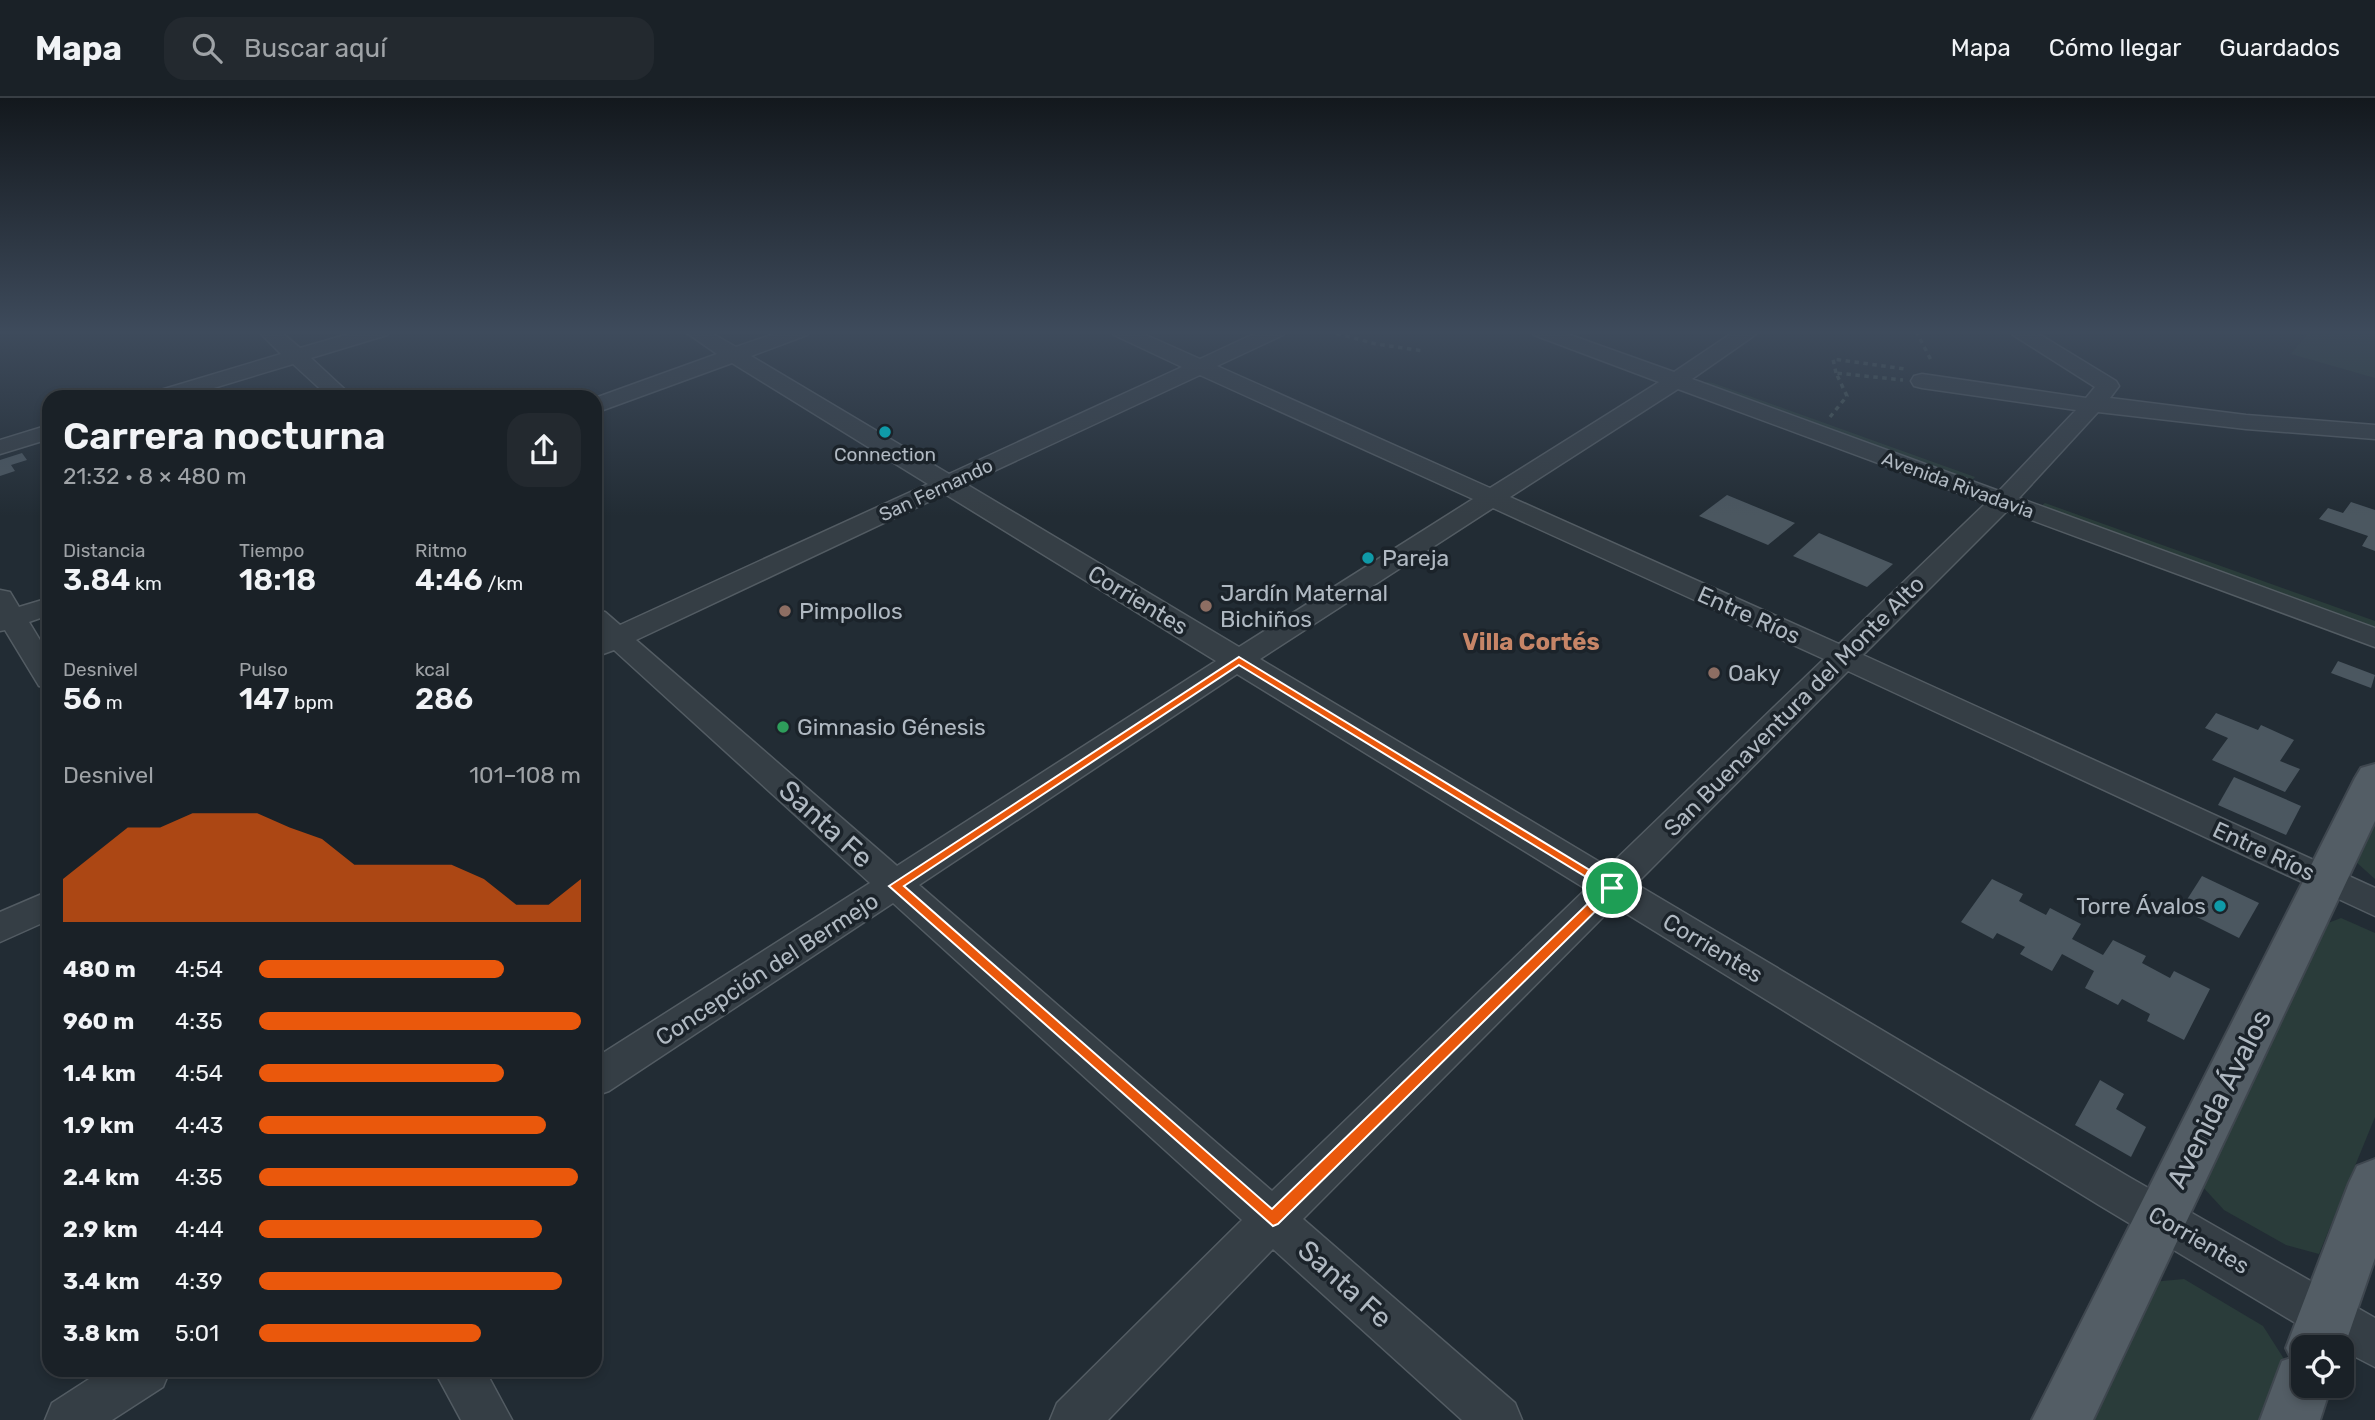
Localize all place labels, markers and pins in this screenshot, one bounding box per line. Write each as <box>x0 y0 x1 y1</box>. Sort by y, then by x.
marker: Connection <box>877 424 893 440</box>
place label: Connection <box>834 443 936 466</box>
place label: Pareja <box>1382 544 1449 572</box>
marker: Pareja <box>1360 550 1376 566</box>
place label: Jardín Maternal Bichiños <box>1220 579 1388 633</box>
place label: Pimpollos <box>799 597 903 625</box>
marker: Jardín Maternal Bichiños <box>1198 598 1214 614</box>
marker: Pimpollos <box>777 603 793 619</box>
place label: Oaky <box>1728 659 1781 687</box>
marker: Oaky <box>1706 665 1722 681</box>
place label: Gimnasio Génesis <box>797 713 986 741</box>
marker: Gimnasio Génesis <box>775 719 791 735</box>
pin <box>1582 858 1642 918</box>
place label: Torre Ávalos <box>2076 892 2206 920</box>
marker: Torre Ávalos <box>2212 898 2228 914</box>

